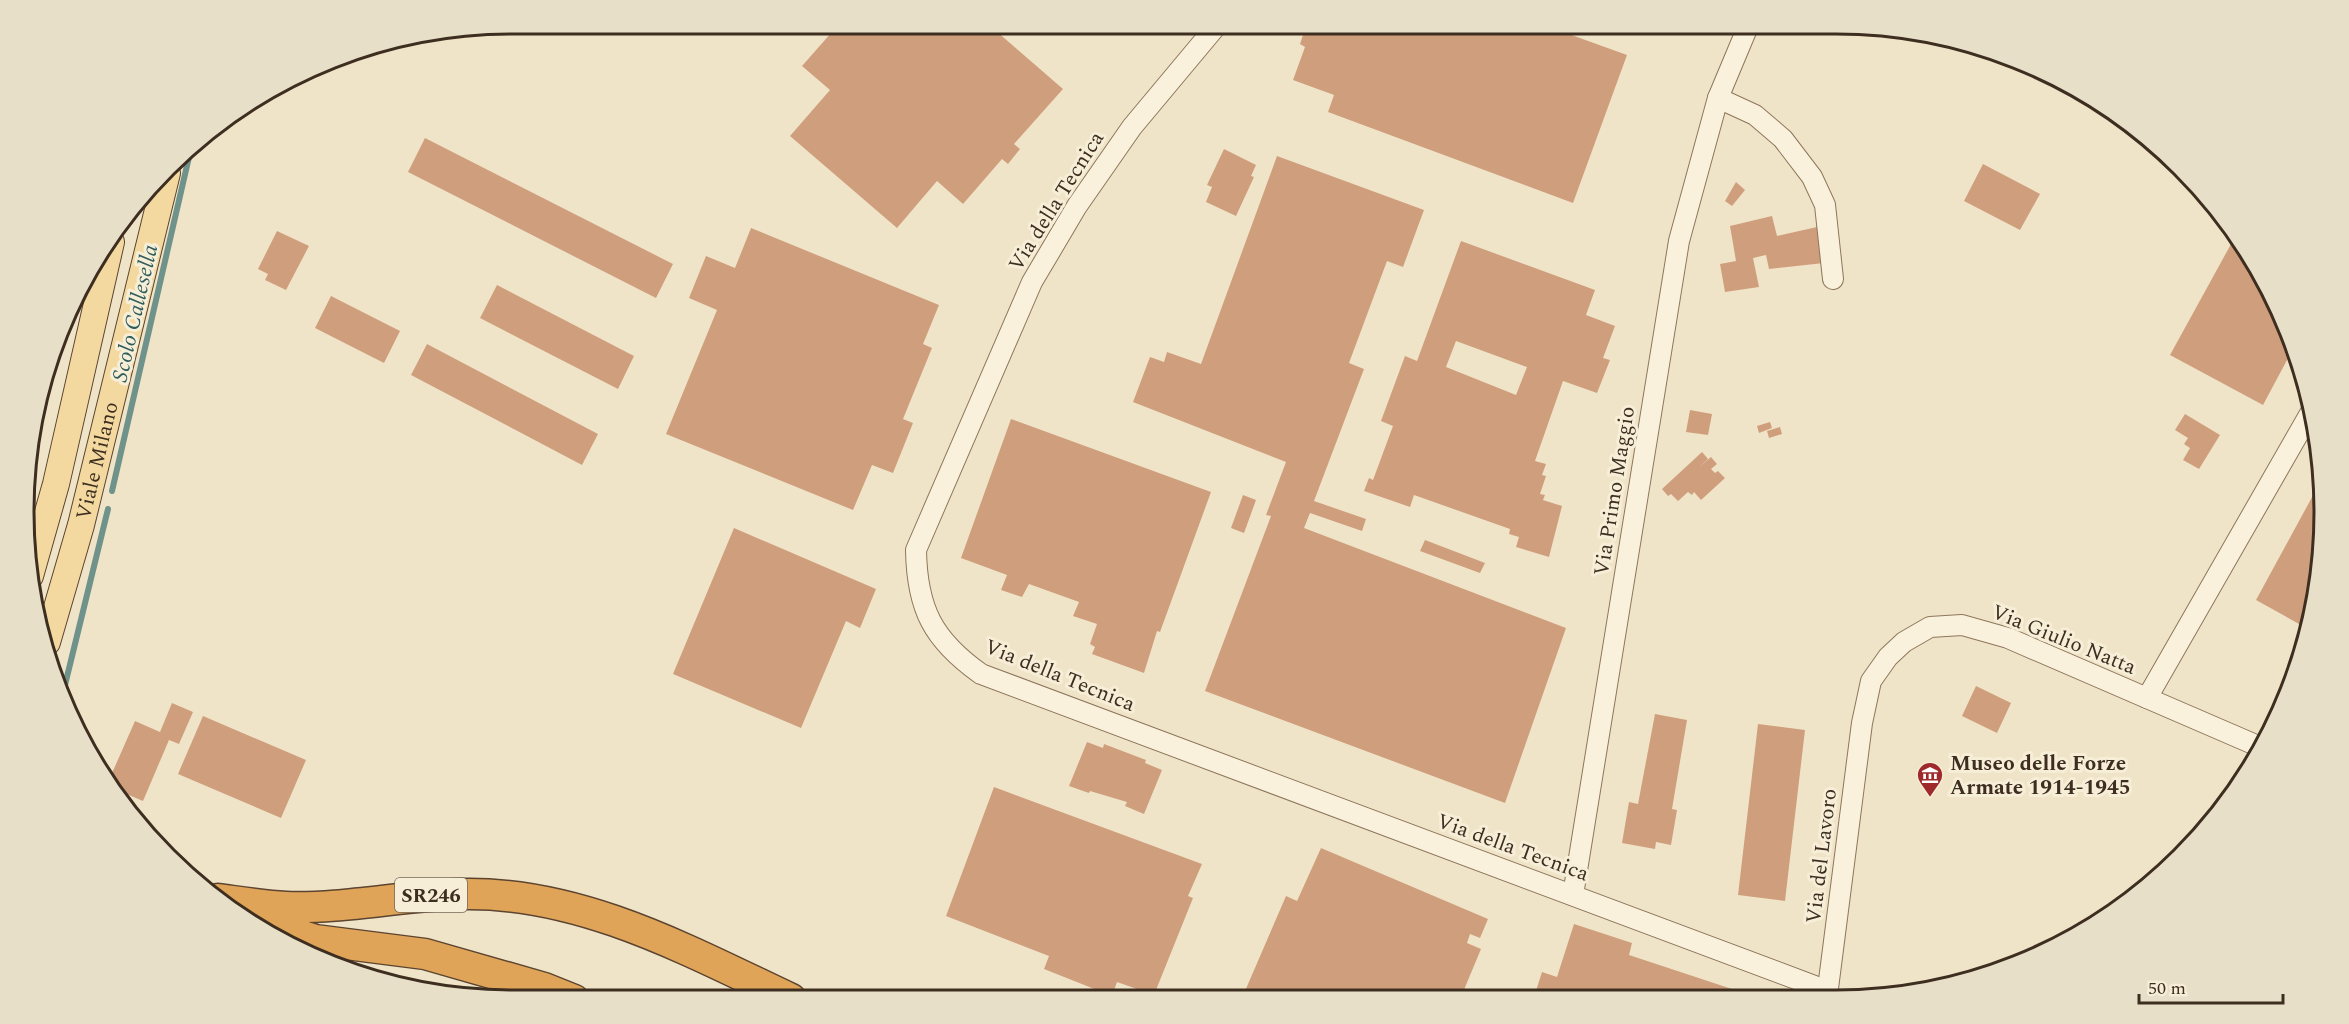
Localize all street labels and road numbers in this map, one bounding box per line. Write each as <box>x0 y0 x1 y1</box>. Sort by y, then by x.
street label: Via della Tecnica <box>1001 125 1113 278</box>
street label: Viale Milano <box>68 399 128 523</box>
street label: Via Primo Maggio <box>1586 404 1644 578</box>
street label: Via Giulio Natta <box>1986 596 2141 684</box>
street label: Via della Tecnica <box>980 631 1140 721</box>
street label: Via del Lavoro <box>1798 787 1846 925</box>
street label: Via della Tecnica <box>1432 806 1594 891</box>
road number: SR246 <box>395 878 467 912</box>

